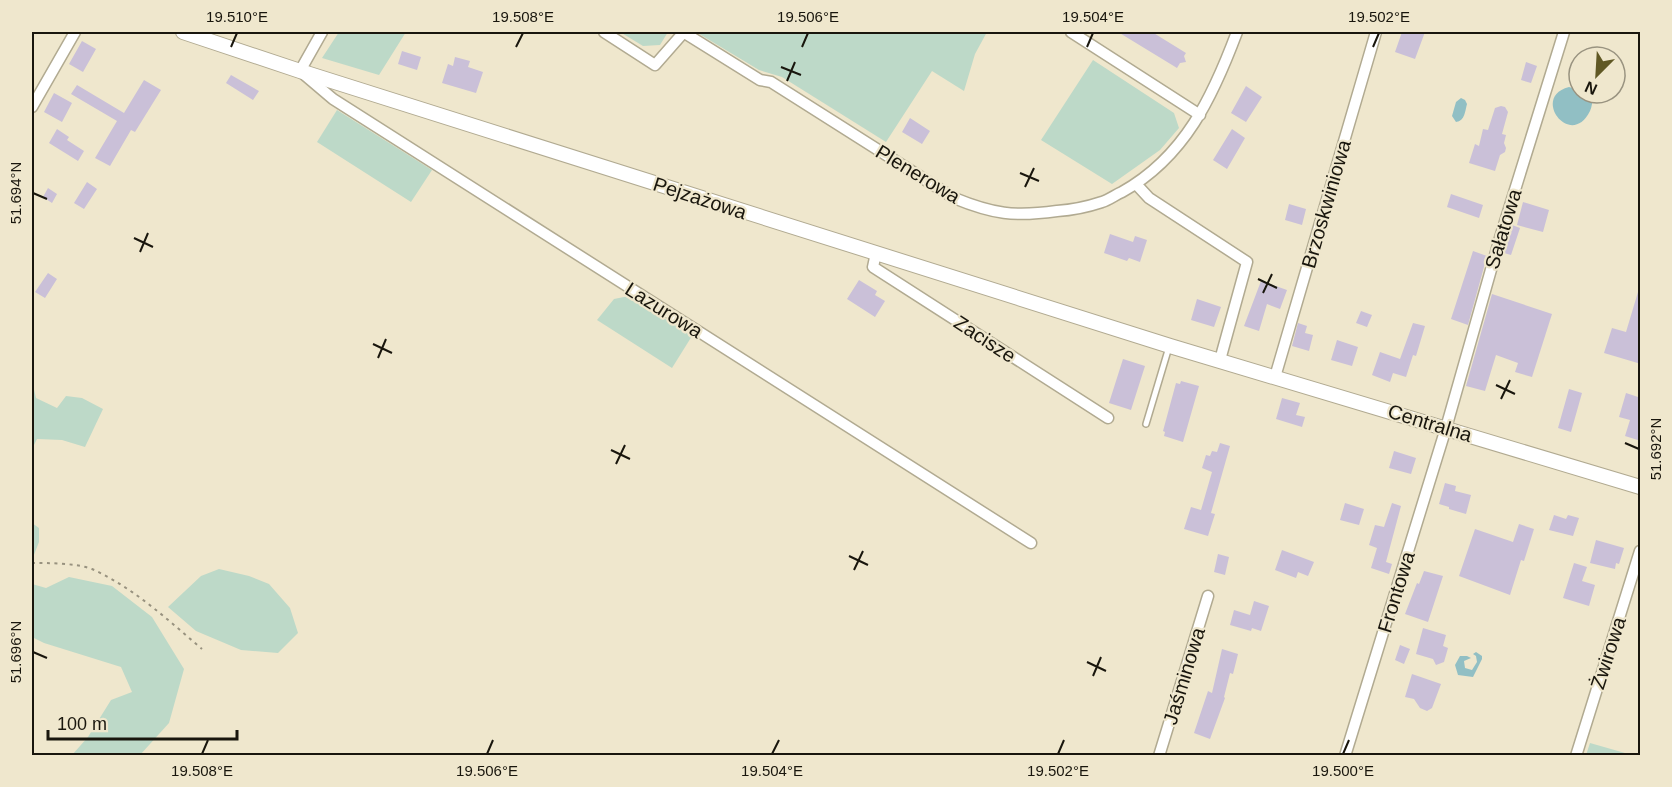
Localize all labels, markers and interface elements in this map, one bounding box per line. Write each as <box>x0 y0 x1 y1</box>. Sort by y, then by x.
text: 19.510°E <box>206 8 268 25</box>
text: 19.508°E <box>492 8 554 25</box>
text: 19.506°E <box>777 8 839 25</box>
text: 19.504°E <box>1062 8 1124 25</box>
text: 19.502°E <box>1348 8 1410 25</box>
north arrow <box>1567 45 1627 105</box>
text: N <box>1582 78 1600 98</box>
street label: Brzoskwiniowa <box>1297 137 1355 271</box>
street label: Plenerowa <box>872 140 965 208</box>
text: 51.694°N <box>7 162 24 224</box>
street label: Pejzażowa <box>651 173 750 224</box>
street label: Sałatowa <box>1480 186 1526 272</box>
street label: Lazurowa <box>621 278 707 343</box>
street label: Zacisze <box>950 311 1020 367</box>
street label: Centralna <box>1385 400 1476 446</box>
text: 51.692°N <box>1647 418 1664 480</box>
street label: Frontowa <box>1373 548 1419 635</box>
street label: Żwirowa <box>1586 613 1630 692</box>
text: 51.696°N <box>7 621 24 683</box>
street label: Jaśminowa <box>1159 624 1209 727</box>
scale bar <box>48 703 237 741</box>
text: 100 m <box>57 714 107 734</box>
text: 19.508°E <box>171 762 233 779</box>
text: 19.506°E <box>456 762 518 779</box>
text: 19.504°E <box>741 762 803 779</box>
text: 19.502°E <box>1027 762 1089 779</box>
text: 19.500°E <box>1312 762 1374 779</box>

